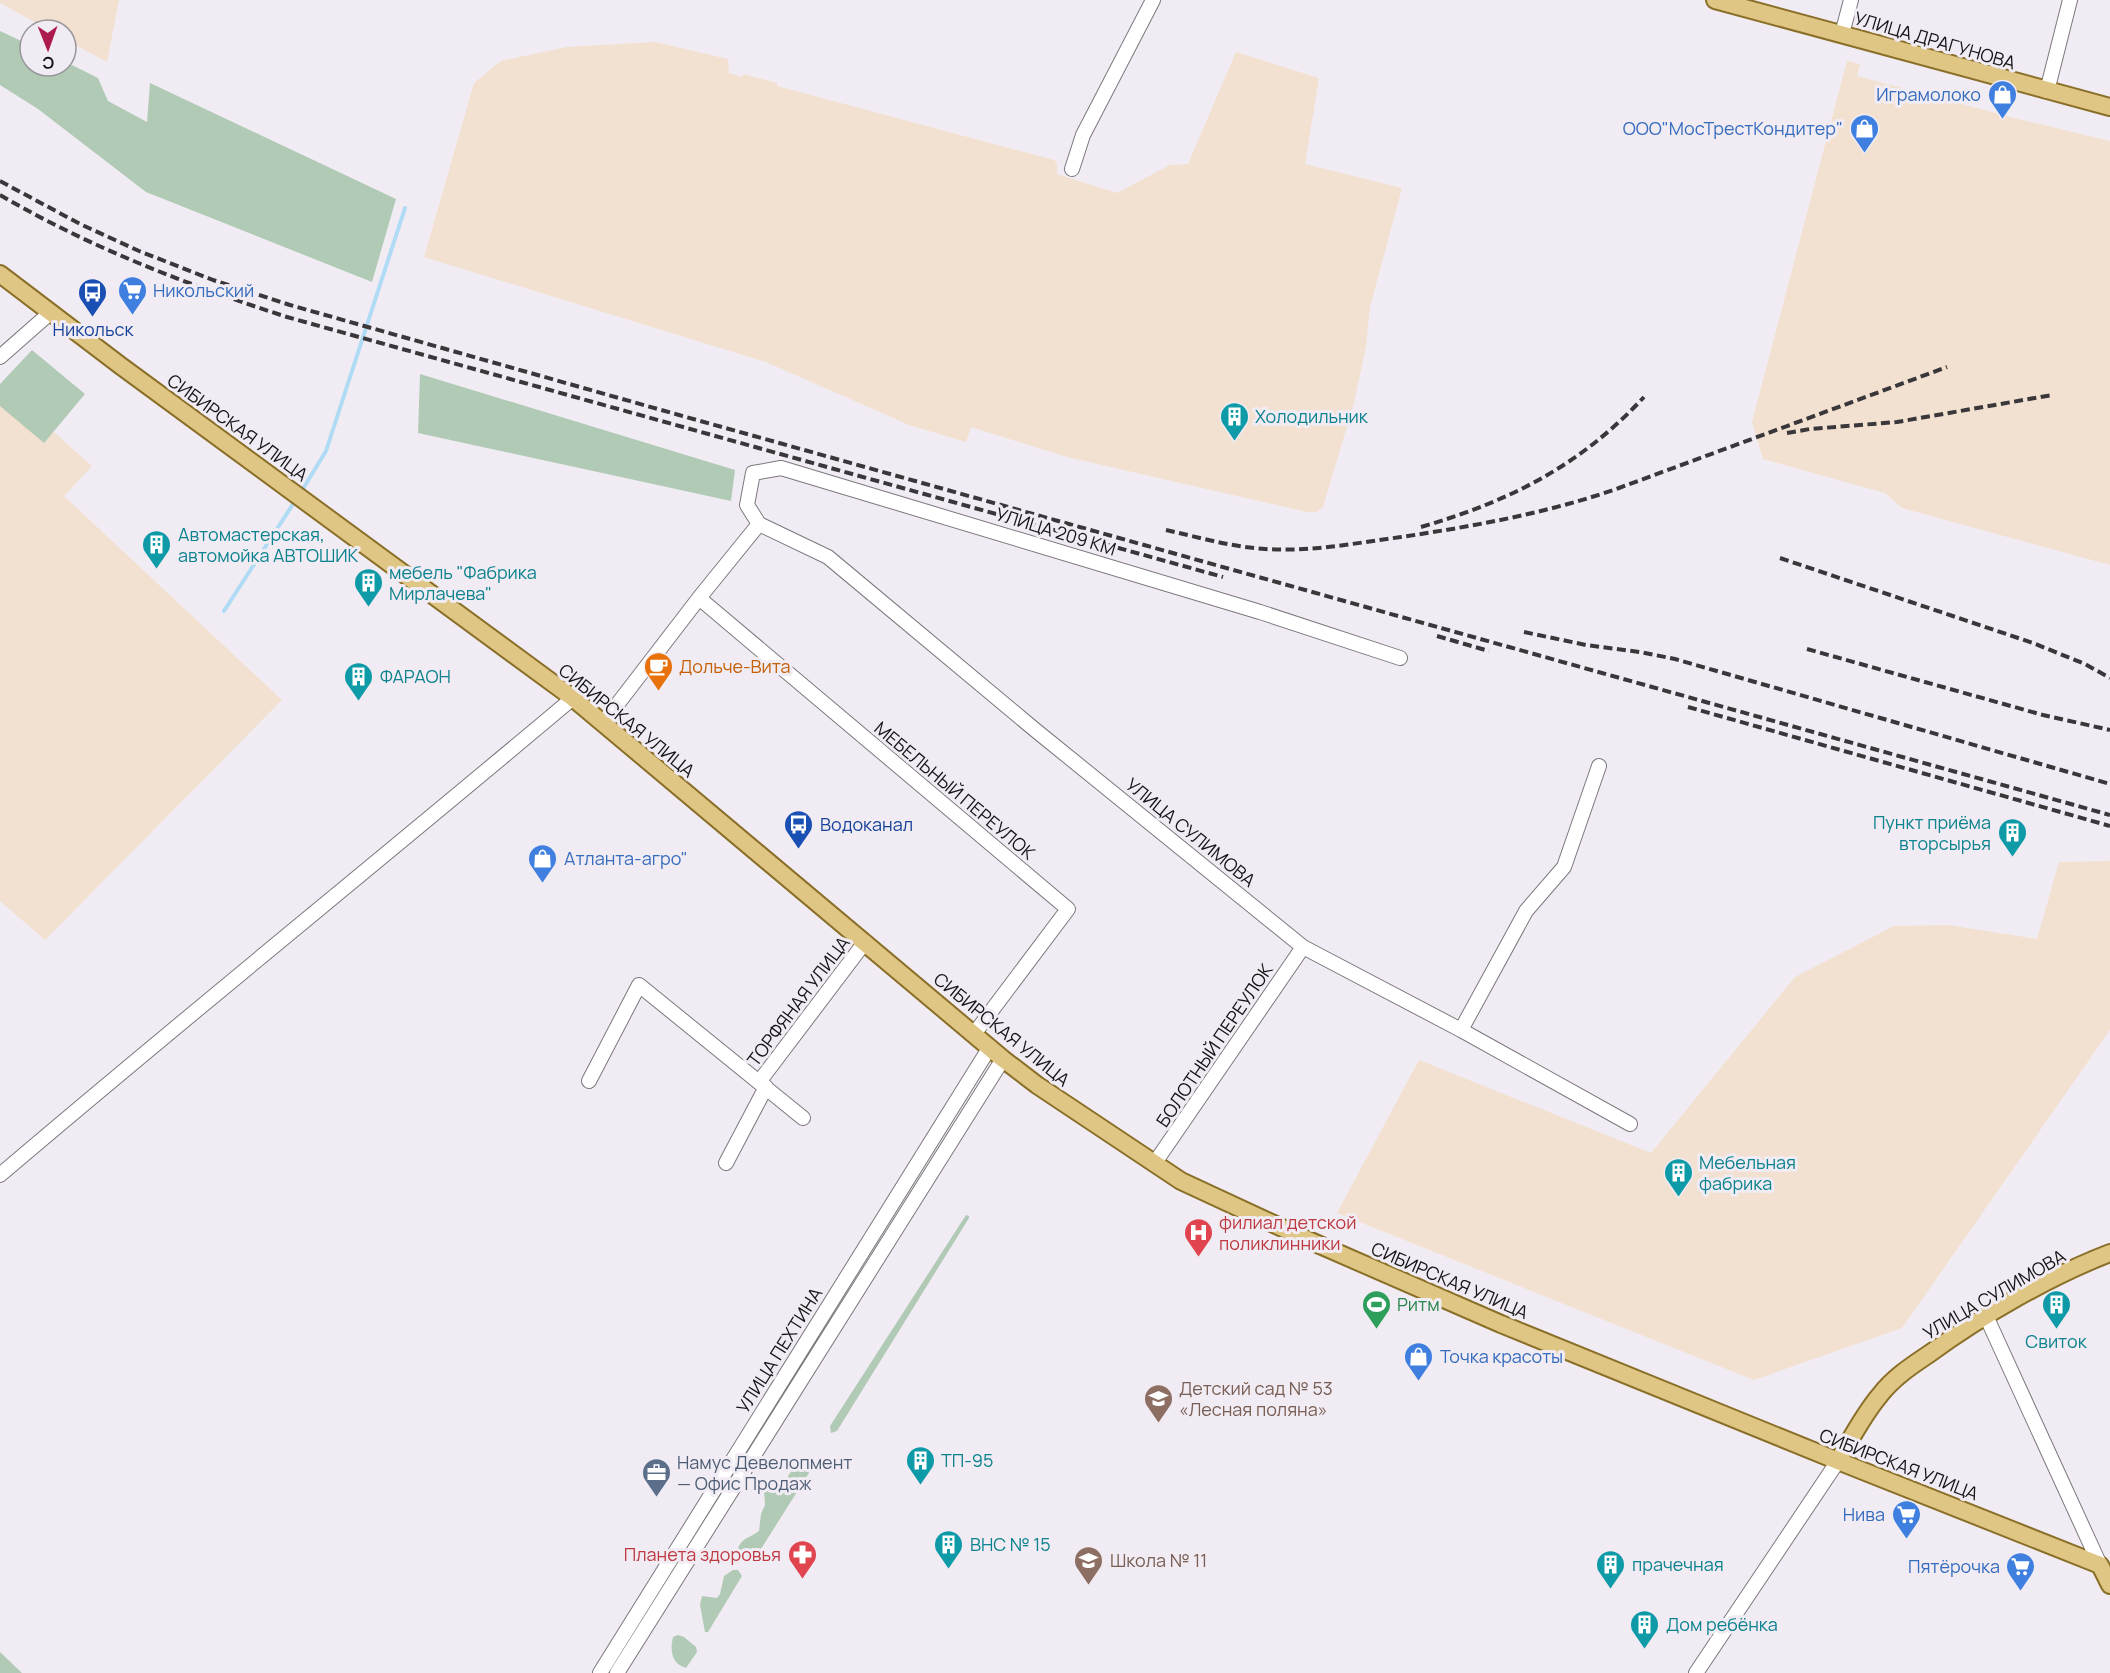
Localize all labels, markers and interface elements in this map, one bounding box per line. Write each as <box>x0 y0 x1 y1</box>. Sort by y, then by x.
street label: УЛИЦА ДРАГУНОВА <box>1852 6 2019 75</box>
north arrow <box>18 18 78 78</box>
text: С <box>42 52 54 74</box>
shop icon: Играмолоко <box>1986 78 2018 120</box>
place label: Играмолоко <box>1876 82 1981 106</box>
shop icon: ООО"МосТрестКондитер" <box>1848 112 1880 154</box>
place label: ООО"МосТрестКондитер" <box>1623 116 1843 140</box>
supermarket icon: Никольский <box>116 274 148 316</box>
bus stop icon: Никольск <box>77 276 109 318</box>
place label: Никольский <box>153 278 254 302</box>
place label: Никольск <box>53 317 134 341</box>
street label: СИБИРСКАЯ УЛИЦА <box>163 368 314 487</box>
building icon: Холодильник <box>1218 400 1250 442</box>
place label: Холодильник <box>1255 404 1369 428</box>
street label: УЛИЦА 209 КМ <box>993 501 1119 561</box>
place label: Автомастерская, автомойка АВТОШИК <box>178 522 359 567</box>
building icon: Автомастерская, автомойка АВТОШИК <box>141 528 173 570</box>
place label: мебель "Фабрика Мирлачева" <box>389 560 537 605</box>
building icon: мебель "Фабрика Мирлачева" <box>352 566 384 608</box>
cafe icon: Дольче-Вита <box>642 650 674 692</box>
place label: Дольче-Вита <box>679 654 791 678</box>
street label: СИБИРСКАЯ УЛИЦА <box>554 658 700 783</box>
building icon: ФАРАОН <box>343 660 375 702</box>
place label: ФАРАОН <box>380 664 451 688</box>
street label: МЕБЕЛЬНЫЙ ПЕРЕУЛОК <box>870 716 1041 865</box>
street label: УЛИЦА СУЛИМОВА <box>1121 772 1261 892</box>
bus stop icon: Водоканал <box>783 808 815 850</box>
place label: Пункт приёма вторсырья <box>1873 810 1991 855</box>
place label: Водоканал <box>820 812 913 836</box>
building icon: Пункт приёма вторсырья <box>1996 816 2028 858</box>
shop icon: Атланта-агро" <box>527 842 559 884</box>
place label: Атланта-агро" <box>564 846 688 870</box>
street label: ТОРФЯНАЯ УЛИЦА <box>741 931 855 1071</box>
street label: БОЛОТНЫЙ ПЕРЕУЛОК <box>1150 958 1278 1131</box>
street label: СИБИРСКАЯ УЛИЦА <box>929 967 1075 1092</box>
place label: Мебельная фабрика <box>1699 1150 1796 1195</box>
building icon: Мебельная фабрика <box>1662 1156 1694 1198</box>
place label: филиал детской поликлинники <box>1219 1210 1356 1255</box>
hospital icon: филиал детской поликлинники <box>1182 1216 1214 1258</box>
street label: СИБИРСКАЯ УЛИЦА <box>1368 1236 1533 1324</box>
street label: УЛИЦА СУЛИМОВА <box>1918 1243 2070 1345</box>
street label: УЛИЦА ПЕХТИНА <box>731 1282 828 1417</box>
sports icon: Ритм <box>1360 1288 1392 1330</box>
building icon: Свиток <box>2040 1288 2072 1330</box>
place label: Ритм <box>1397 1292 1440 1316</box>
place label: Свиток <box>2025 1329 2088 1353</box>
shop icon: Точка красоты <box>1403 1340 1435 1382</box>
place label: Точка красоты <box>1440 1344 1563 1368</box>
place label: Детский сад № 53 «Лесная поляна» <box>1179 1376 1333 1421</box>
school or university icon: Детский сад № 53 «Лесная поляна» <box>1142 1382 1174 1424</box>
street label: СИБИРСКАЯ УЛИЦА <box>1816 1423 1982 1506</box>
building icon: ТП-95 <box>904 1444 936 1486</box>
place label: ТП-95 <box>941 1448 993 1472</box>
place label: Намус Девелопмент — Офис Продаж <box>677 1450 852 1495</box>
office icon: Намус Девелопмент — Офис Продаж <box>640 1456 672 1498</box>
supermarket icon: Нива <box>1890 1498 1922 1540</box>
place label: Нива <box>1843 1502 1885 1526</box>
building icon: ВНС № 15 <box>933 1528 965 1570</box>
place label: ВНС № 15 <box>970 1532 1051 1556</box>
pharmacy icon: Планета здоровья <box>786 1538 818 1580</box>
place label: Планета здоровья <box>624 1542 781 1566</box>
school or university icon: Школа № 11 <box>1073 1544 1105 1586</box>
place label: Школа № 11 <box>1110 1548 1207 1572</box>
building icon: прачечная <box>1595 1548 1627 1590</box>
supermarket icon: Пятёрочка <box>2005 1550 2037 1592</box>
place label: прачечная <box>1632 1552 1724 1576</box>
place label: Пятёрочка <box>1908 1554 2000 1578</box>
building icon: Дом ребёнка <box>1629 1608 1661 1650</box>
place label: Дом ребёнка <box>1666 1612 1778 1636</box>

